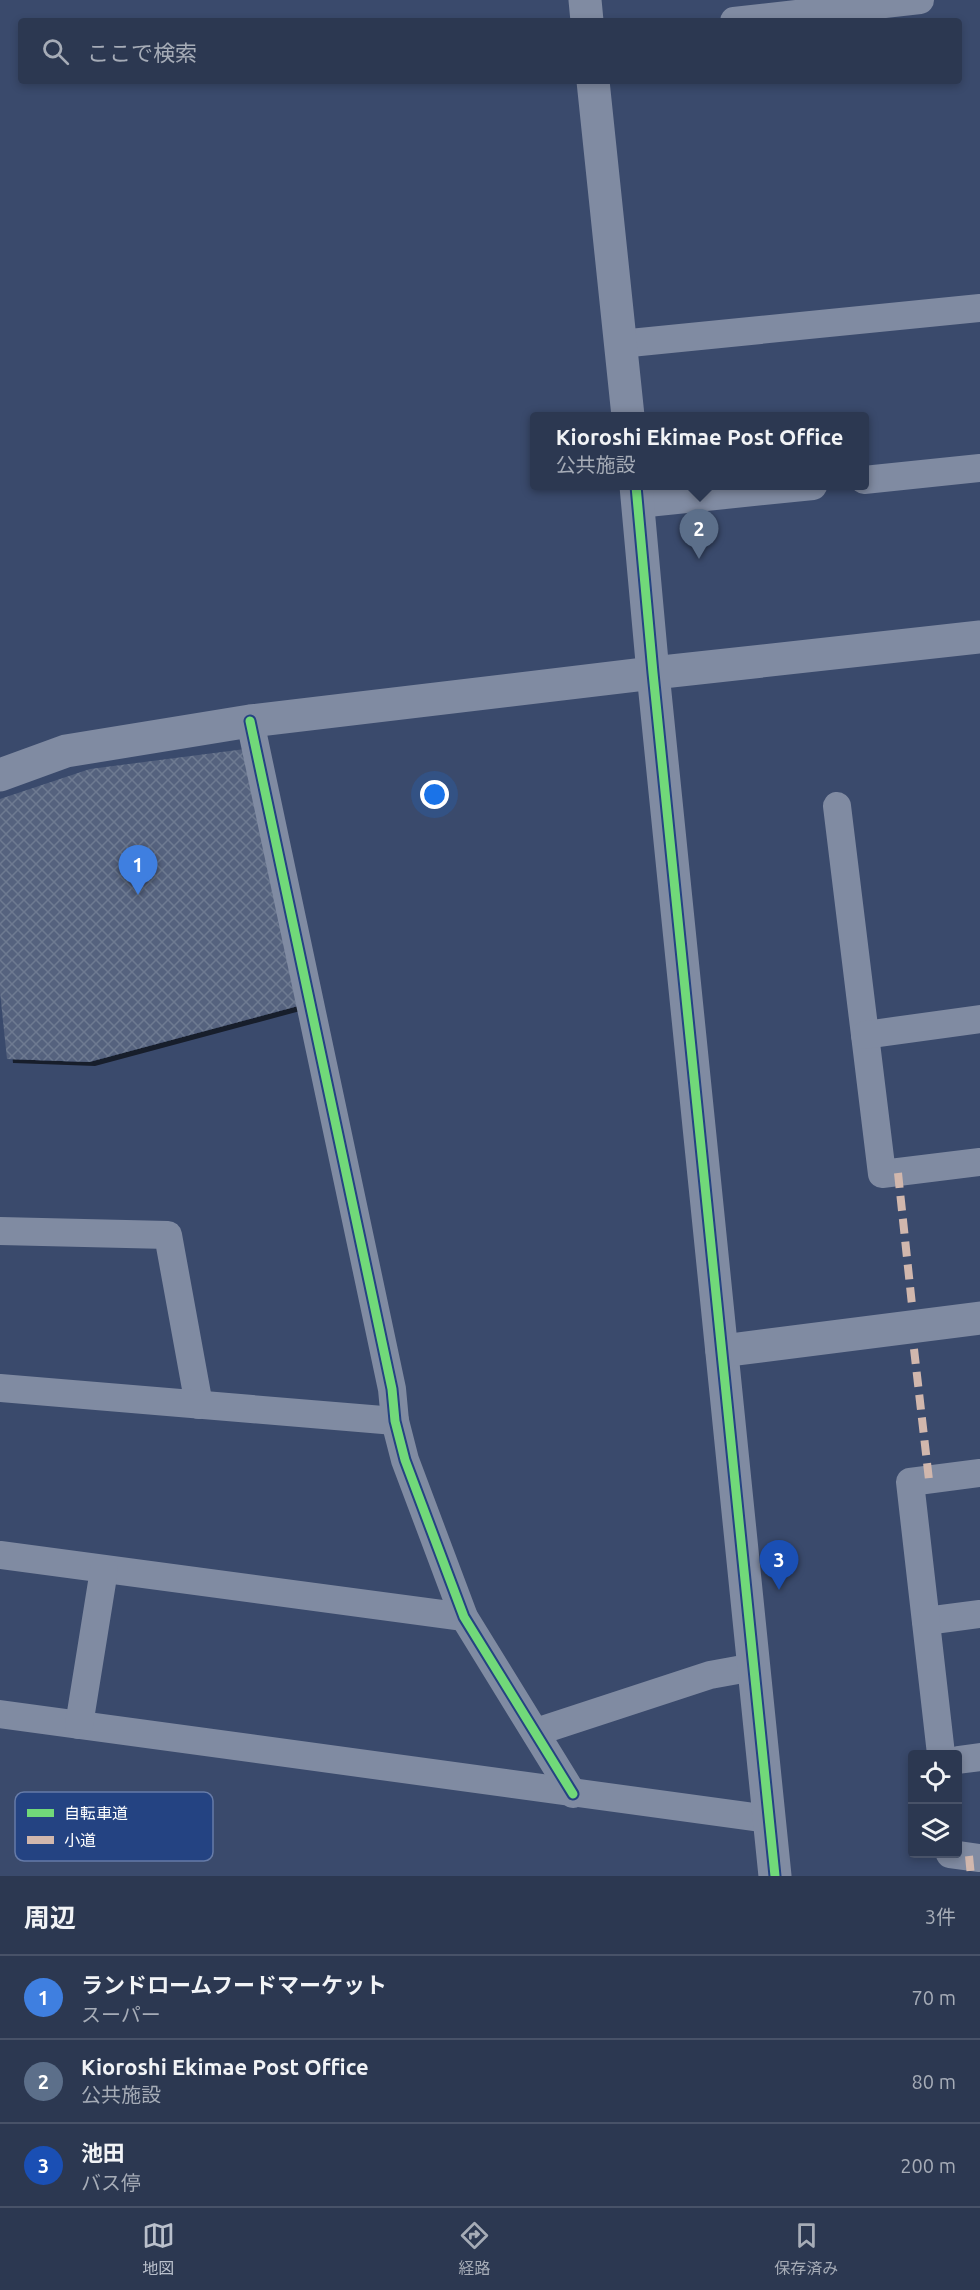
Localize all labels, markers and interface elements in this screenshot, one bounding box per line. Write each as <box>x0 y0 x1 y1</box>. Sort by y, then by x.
search box <box>18 18 962 84</box>
icon: search <box>39 35 72 68</box>
text: ここで検索 <box>87 40 197 65</box>
popup <box>530 412 869 490</box>
text: Kioroshi Ekimae Post Office <box>556 424 843 449</box>
text: 公共施設 <box>556 453 636 476</box>
pin: 2 <box>680 510 718 559</box>
your location <box>420 780 449 809</box>
pin: 1 <box>118 846 158 895</box>
pin: 3 <box>760 1540 798 1590</box>
map controls <box>908 1750 962 1858</box>
button: locate <box>908 1750 962 1804</box>
legend <box>15 1792 213 1861</box>
text: 自転車道 <box>64 1804 128 1822</box>
button: layers <box>908 1804 962 1858</box>
text: 小道 <box>64 1831 96 1849</box>
text: 周辺 <box>24 1903 76 1932</box>
text: 3件 <box>925 1905 956 1928</box>
text: ランドロームフードマーケット <box>81 1972 387 1997</box>
text: 1 <box>38 1986 49 2009</box>
text: 70 m <box>912 1986 956 2009</box>
text: スーパー <box>81 2003 161 2026</box>
text: Kioroshi Ekimae Post Office <box>81 2054 369 2079</box>
text: 2 <box>38 2070 49 2093</box>
text: 80 m <box>912 2070 956 2093</box>
text: 公共施設 <box>81 2083 161 2106</box>
text: 池田 <box>81 2140 125 2165</box>
text: 3 <box>38 2154 49 2177</box>
text: 200 m <box>900 2154 956 2177</box>
text: バス停 <box>81 2171 141 2194</box>
tab: 地図 <box>142 2219 175 2279</box>
tab: 経路 <box>458 2219 491 2279</box>
tab: 保存済み <box>774 2219 838 2279</box>

